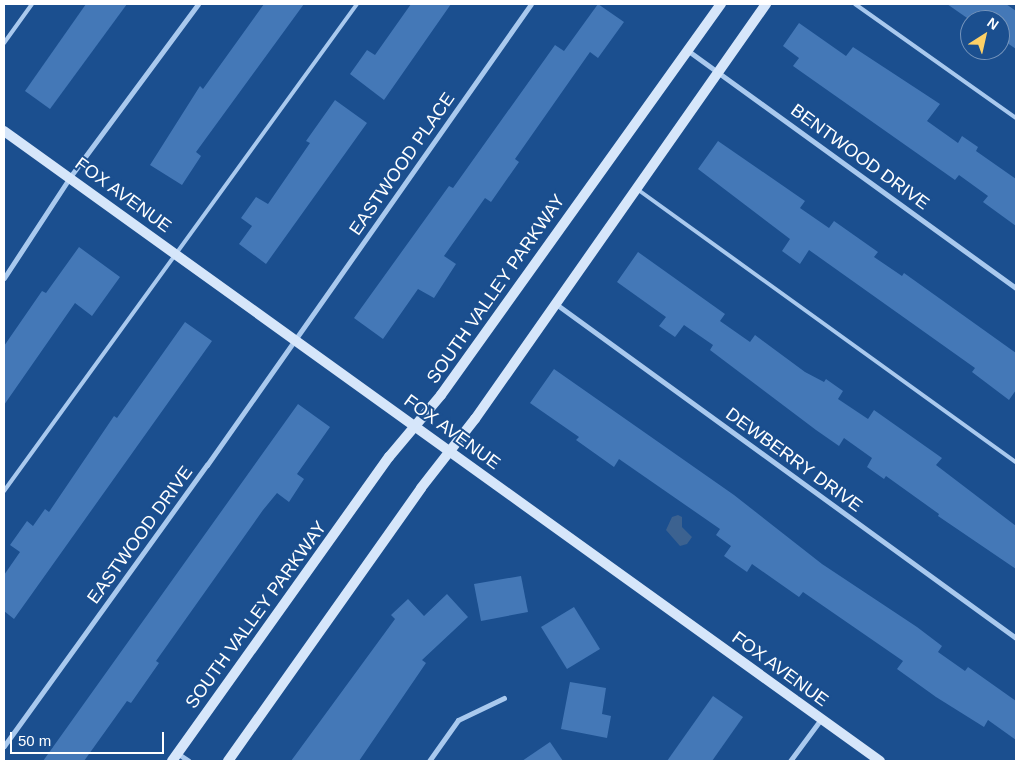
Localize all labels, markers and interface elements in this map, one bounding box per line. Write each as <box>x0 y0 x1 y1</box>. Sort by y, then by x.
north arrow <box>960 10 1010 60</box>
text: N <box>984 14 1002 33</box>
street label: EASTWOOD PLACE <box>345 89 459 239</box>
street label: BENTWOOD DRIVE <box>787 99 933 215</box>
street label: FOX AVENUE <box>70 153 176 237</box>
street label: SOUTH VALLEY PARKWAY <box>422 190 570 388</box>
street label: FOX AVENUE <box>399 390 505 474</box>
street label: DEWBERRY DRIVE <box>721 403 867 517</box>
street label: EASTWOOD DRIVE <box>83 462 197 608</box>
street label: SOUTH VALLEY PARKWAY <box>181 517 331 713</box>
street label: FOX AVENUE <box>727 627 833 711</box>
scale bar <box>12 722 166 754</box>
text: 50 m <box>18 732 51 749</box>

